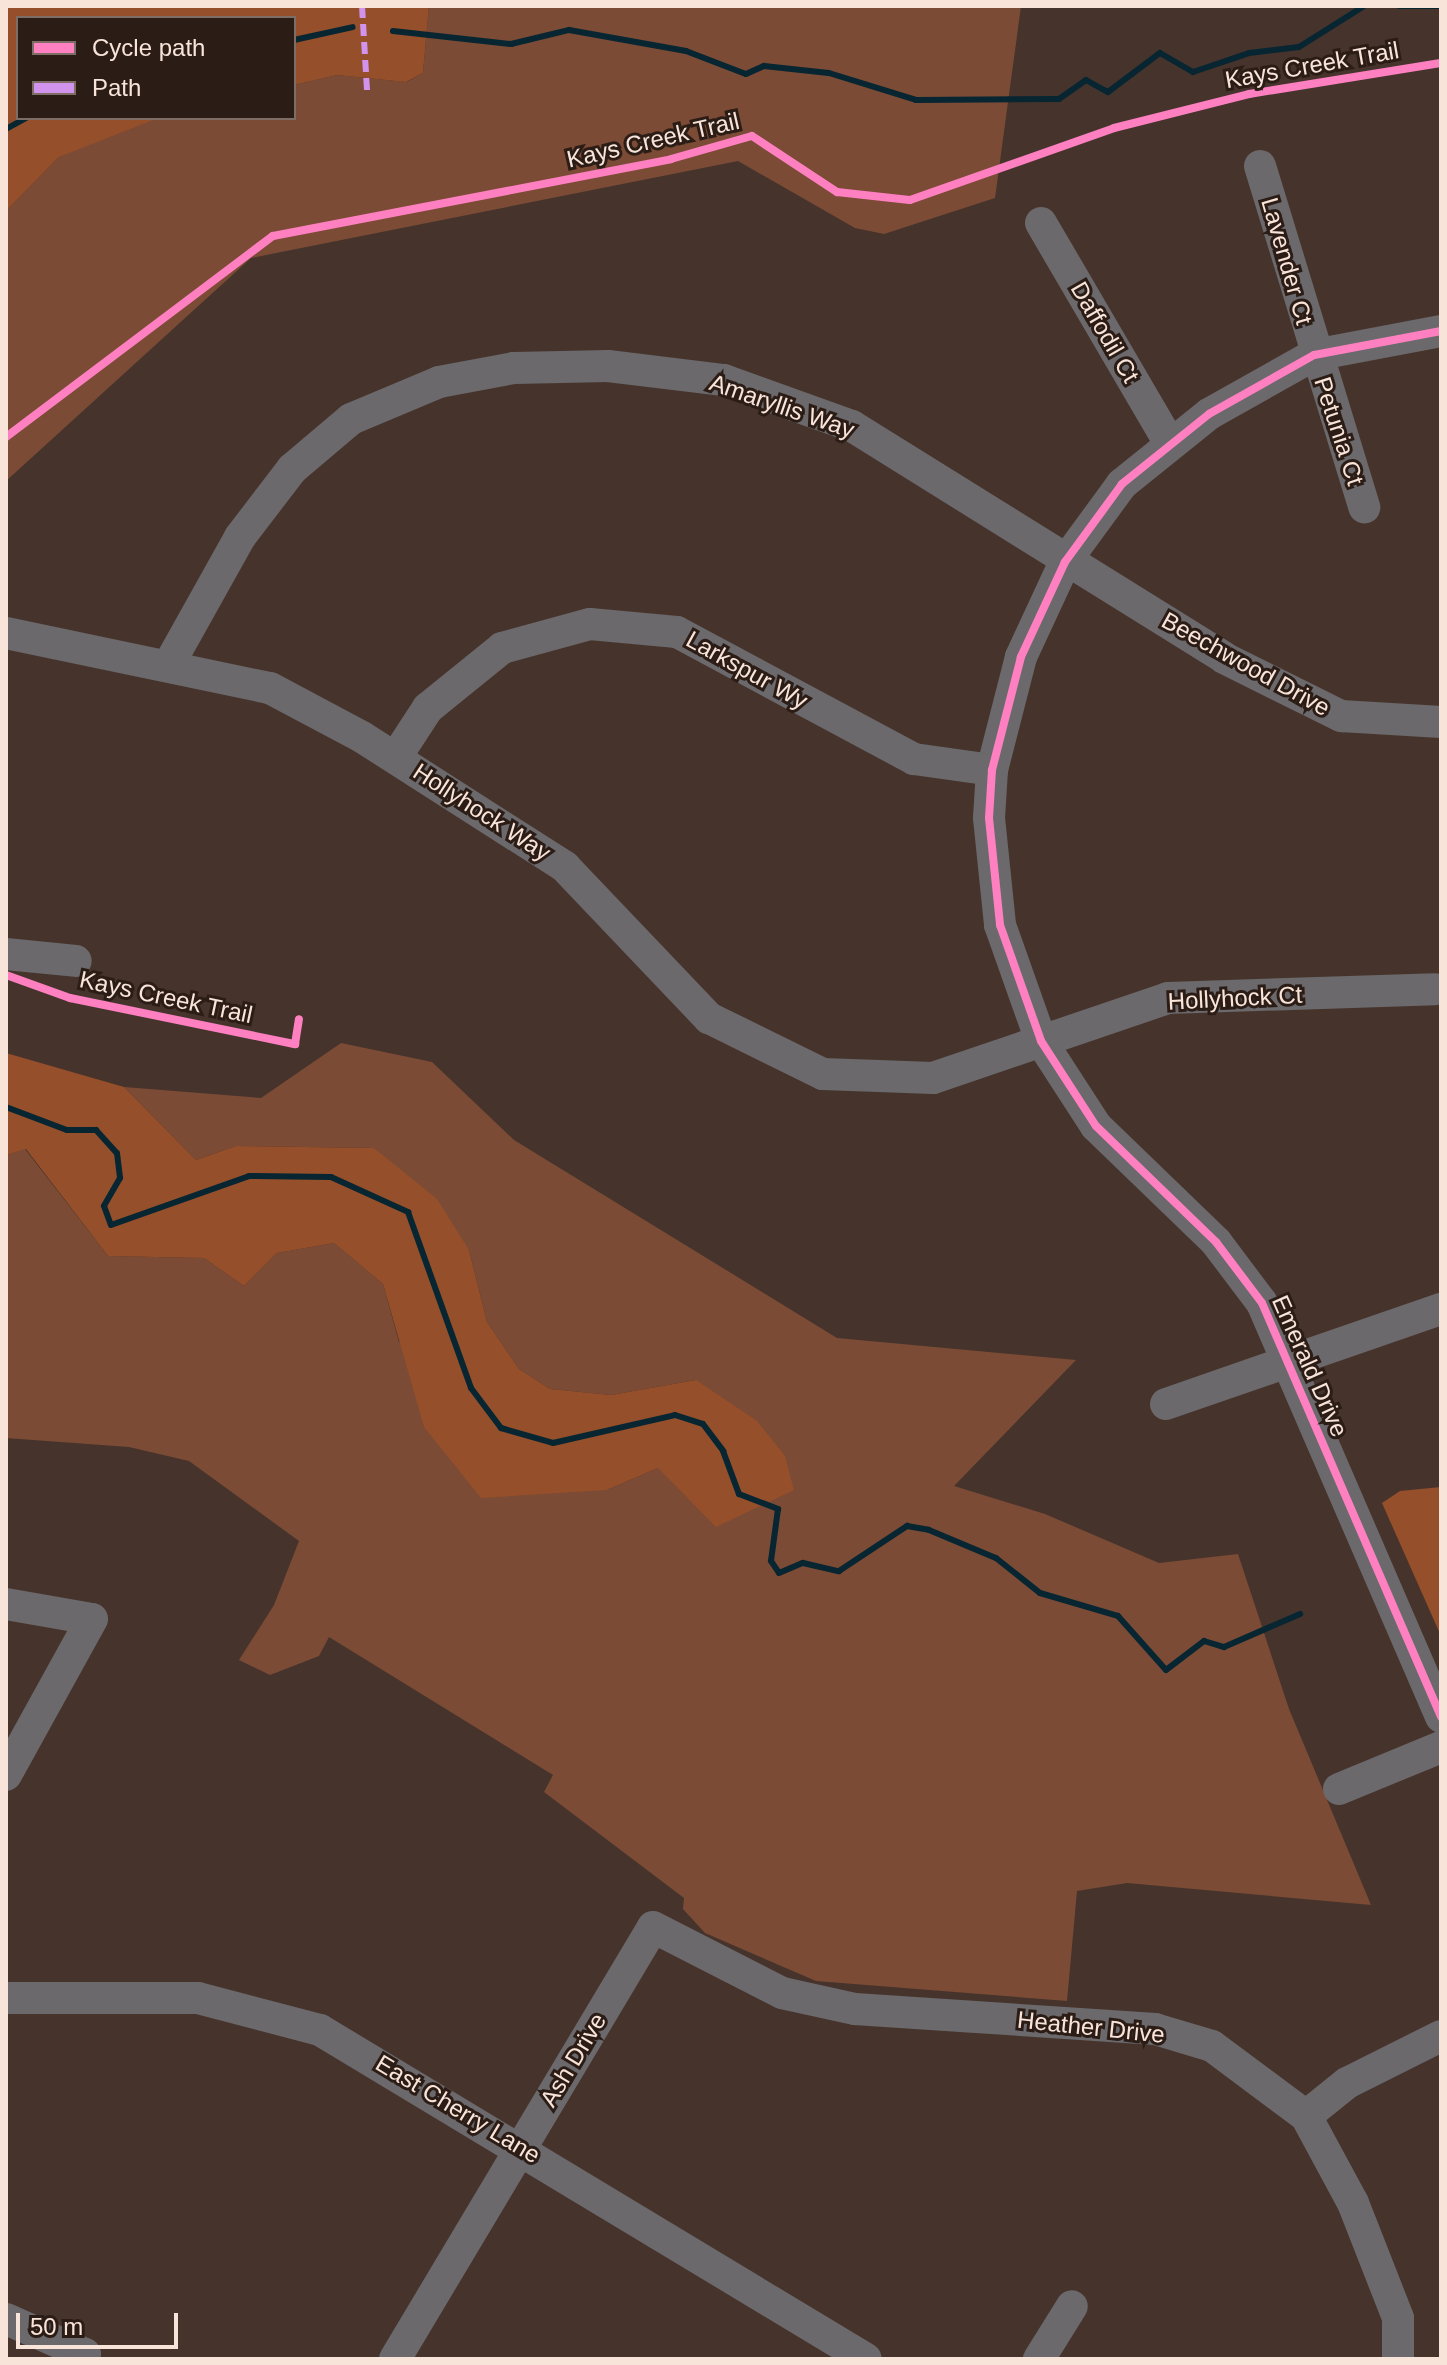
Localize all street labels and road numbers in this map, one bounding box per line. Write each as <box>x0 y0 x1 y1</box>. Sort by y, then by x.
street label: Kays Creek Trail <box>1223 35 1401 95</box>
street label: Kays Creek Trail <box>564 106 742 174</box>
street label: Lavender Ct <box>1255 194 1319 328</box>
street label: Daffodil Ct <box>1065 276 1145 388</box>
street label: Amaryllis Way <box>706 368 858 444</box>
street label: Petunia Ct <box>1308 373 1370 489</box>
street label: Beechwood Drive <box>1157 606 1335 722</box>
street label: Larkspur Wy <box>681 625 813 715</box>
street label: Hollyhock Way <box>408 757 556 867</box>
street label: Kays Creek Trail <box>77 965 255 1029</box>
street label: Hollyhock Ct <box>1167 980 1303 1016</box>
street label: Emerald Drive <box>1266 1291 1354 1441</box>
street label: Heather Drive <box>1016 2005 1166 2049</box>
street label: Ash Drive <box>534 2008 612 2112</box>
street label: East Cherry Lane <box>371 2049 545 2169</box>

